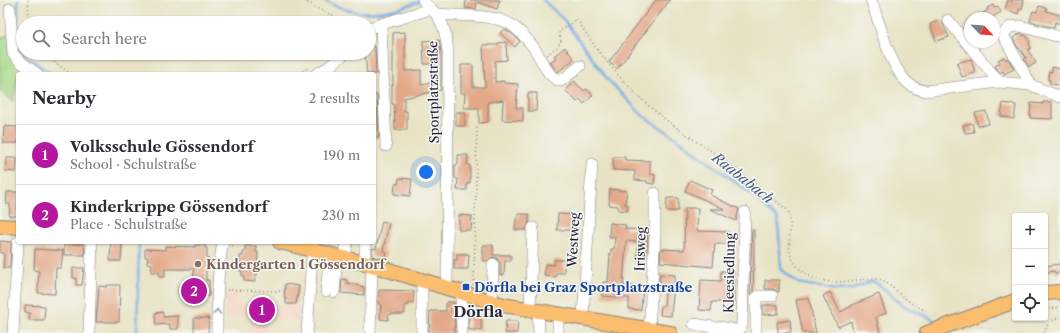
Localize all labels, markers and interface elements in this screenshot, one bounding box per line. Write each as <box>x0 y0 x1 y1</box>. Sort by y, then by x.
north arrow <box>964 12 1000 48</box>
search box <box>16 16 376 60</box>
icon: search <box>30 27 52 49</box>
text: Search here <box>62 29 147 48</box>
street label: Sportplatzstraße <box>424 41 442 143</box>
text: Nearby <box>32 88 96 108</box>
text: 2 results <box>309 90 360 106</box>
text: Volksschule Gössendorf <box>70 137 254 156</box>
text: 1 <box>42 147 48 163</box>
text: 190 m <box>323 147 360 163</box>
water label: Raababach <box>708 148 777 207</box>
text: School · Schulstraße <box>70 156 197 172</box>
your location <box>416 162 436 182</box>
text: Kinderkrippe Gössendorf <box>70 197 268 216</box>
text: 2 <box>41 207 49 223</box>
text: 230 m <box>322 207 360 223</box>
street label: Westweg <box>564 212 582 269</box>
map controls <box>1012 213 1048 321</box>
button: + <box>1012 213 1048 249</box>
text: Place · Schulstraße <box>70 216 187 232</box>
street label: Irisweg <box>631 226 649 272</box>
street label: Kleesiedlung <box>720 233 738 313</box>
button: − <box>1012 249 1048 285</box>
place label: Kindergarten 1 Gössendorf <box>206 256 388 272</box>
marker: Kindergarten 1 Gössendorf <box>193 259 203 269</box>
pin: 2 <box>181 276 207 306</box>
place label: Dörfla bei Graz Sportplatzstraße <box>474 279 693 295</box>
marker: Dörfla bei Graz Sportplatzstraße <box>461 282 471 292</box>
button: locate <box>1012 285 1048 321</box>
pin: 1 <box>249 295 275 325</box>
district label: Dörfla <box>453 302 503 321</box>
one-way arrow <box>213 309 221 315</box>

